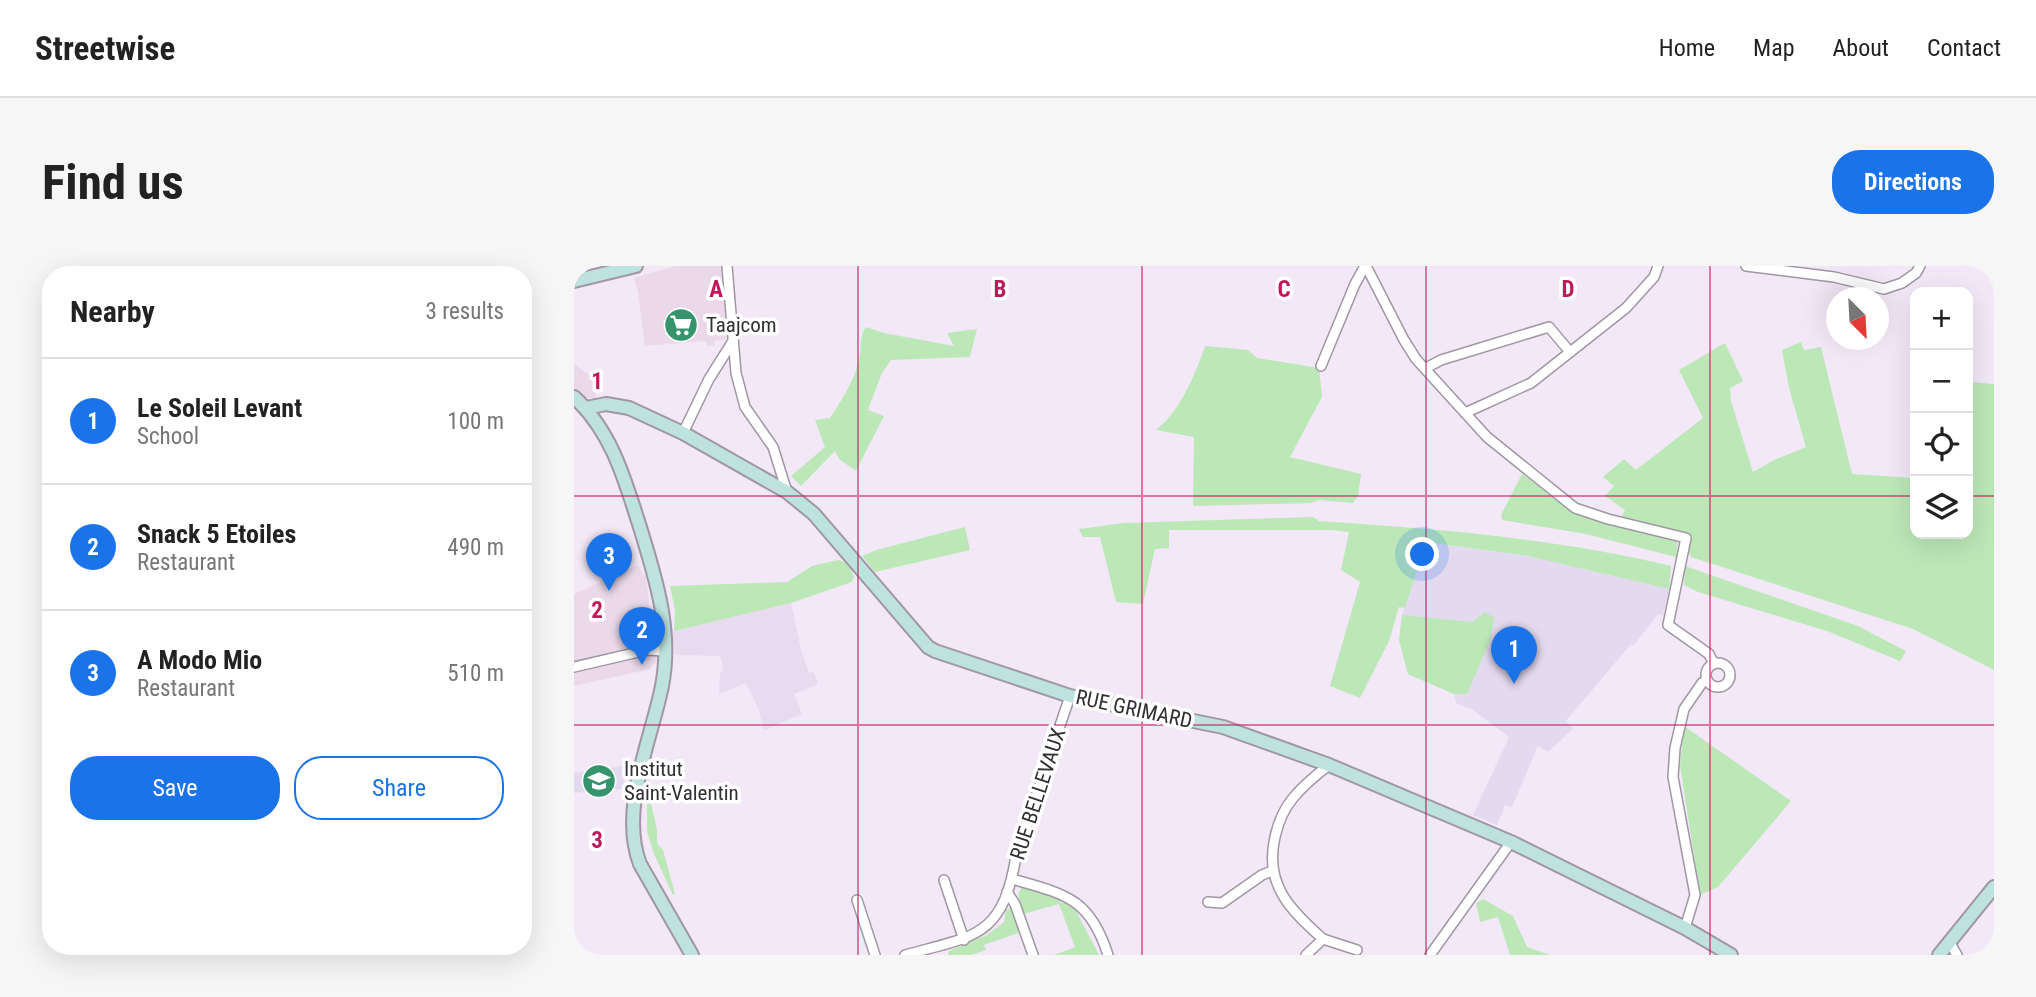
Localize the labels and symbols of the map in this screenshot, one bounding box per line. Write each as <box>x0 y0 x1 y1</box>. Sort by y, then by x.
text: A <box>709 276 723 303</box>
text: B <box>994 276 1006 303</box>
text: C <box>1277 276 1291 303</box>
text: D <box>1562 276 1575 303</box>
north arrow <box>1826 287 1889 350</box>
supermarket icon: Taajcom <box>662 306 700 344</box>
place label: Taajcom <box>706 313 777 337</box>
text: 1 <box>591 368 603 395</box>
pin: 3 <box>586 533 632 591</box>
your location <box>1405 537 1439 571</box>
text: 2 <box>591 597 603 624</box>
pin: 2 <box>619 607 665 665</box>
pin: 1 <box>1491 626 1537 684</box>
street label: RUE GRIMARD <box>1074 685 1194 733</box>
street label: RUE BELLEVAUX <box>1005 725 1071 863</box>
place label: Institut Saint-Valentin <box>624 757 739 805</box>
school or university icon: Institut Saint-Valentin <box>580 762 618 800</box>
text: 3 <box>591 827 603 854</box>

